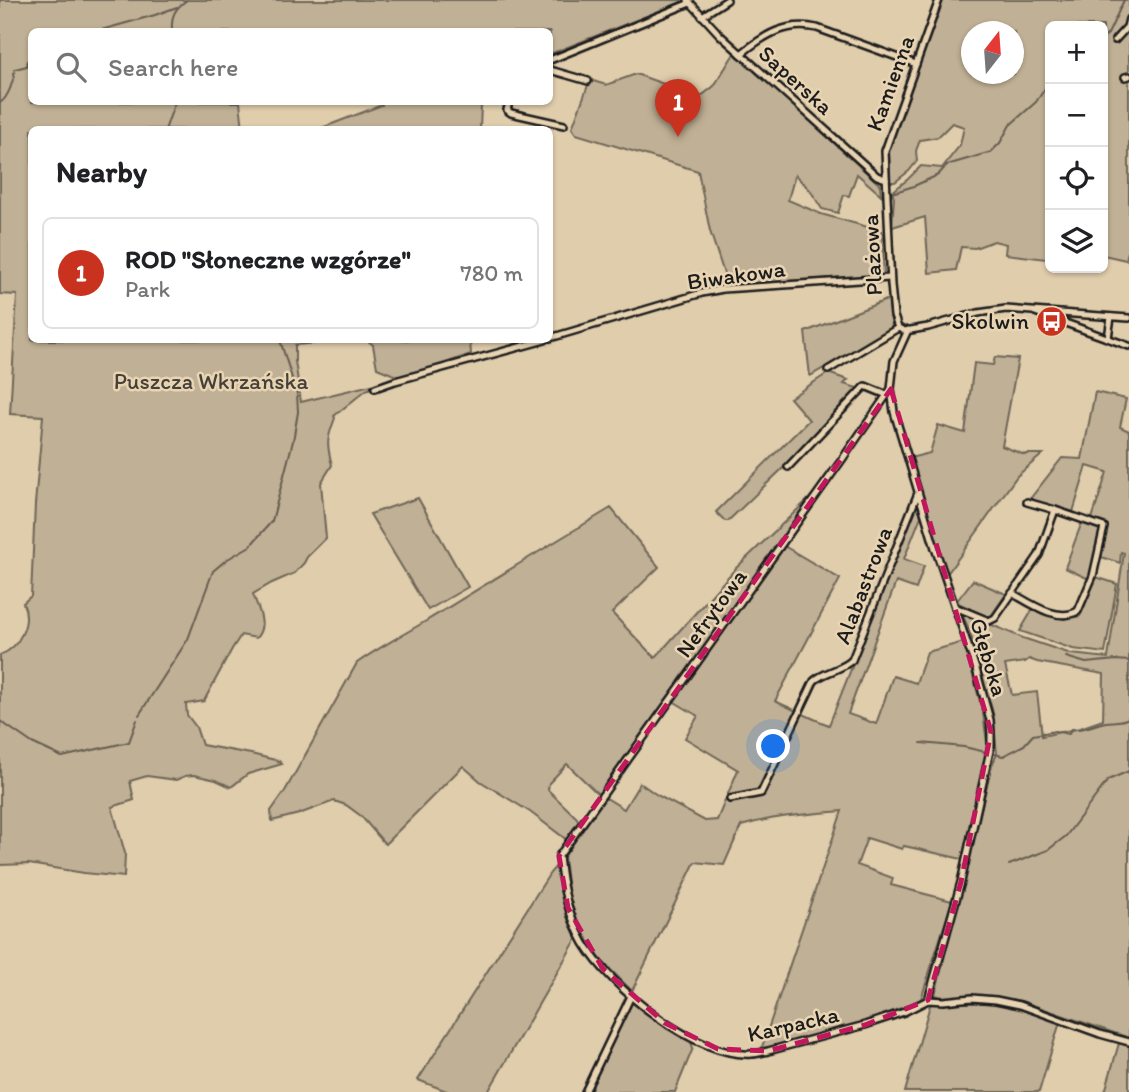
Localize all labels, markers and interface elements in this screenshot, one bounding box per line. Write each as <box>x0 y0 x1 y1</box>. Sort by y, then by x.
north arrow <box>961 21 1024 84</box>
map controls <box>1045 21 1108 273</box>
button: + <box>1045 21 1108 84</box>
search box <box>28 28 553 105</box>
street label: Kamienna <box>860 31 920 135</box>
street label: Saperska <box>753 39 839 121</box>
icon: search <box>52 48 90 86</box>
text: Search here <box>108 51 238 83</box>
pin: 1 <box>655 79 701 137</box>
button: − <box>1045 84 1108 147</box>
button: locate <box>1045 147 1108 210</box>
text: Nearby <box>56 153 147 190</box>
button: layers <box>1045 210 1108 273</box>
street label: Plażowa <box>856 213 888 296</box>
text: ROD "Słoneczne wzgórze" <box>125 243 411 275</box>
street label: Biwakowa <box>685 254 787 296</box>
text: 1 <box>76 259 86 287</box>
text: 780 m <box>460 259 523 287</box>
text: Park <box>125 275 170 303</box>
bus stop icon: Skolwin <box>1035 304 1069 338</box>
place label: Skolwin <box>952 307 1029 335</box>
park label: Puszcza Wkrzańska <box>114 367 308 395</box>
street label: Alabastrowa <box>828 522 898 648</box>
street label: Nefrytowa <box>669 563 753 663</box>
street label: Głęboka <box>964 615 1014 699</box>
your location <box>756 729 790 763</box>
street label: Karpacka <box>744 1000 842 1048</box>

